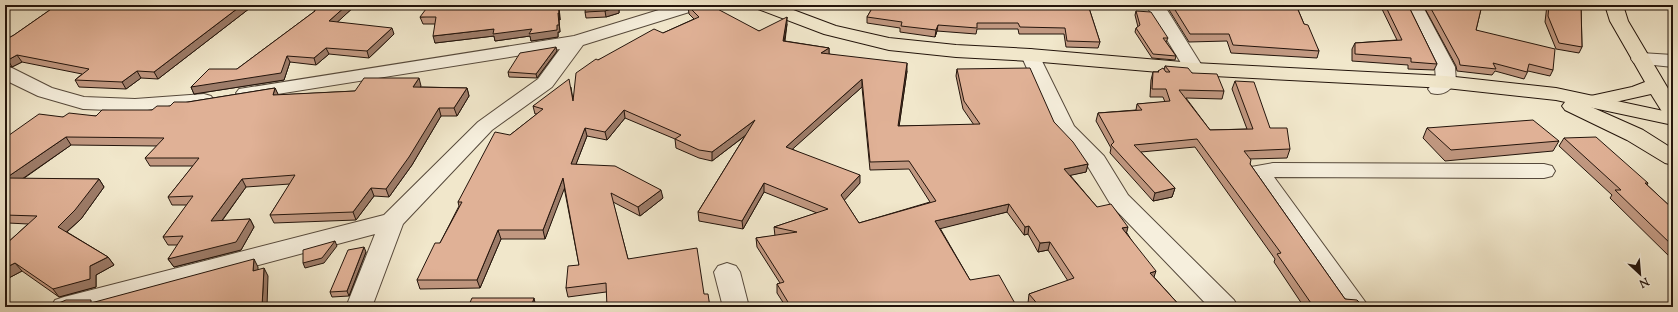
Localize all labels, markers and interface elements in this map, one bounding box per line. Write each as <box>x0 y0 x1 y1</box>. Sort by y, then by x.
north arrow <box>1620 254 1660 294</box>
text: N <box>1636 273 1652 291</box>

